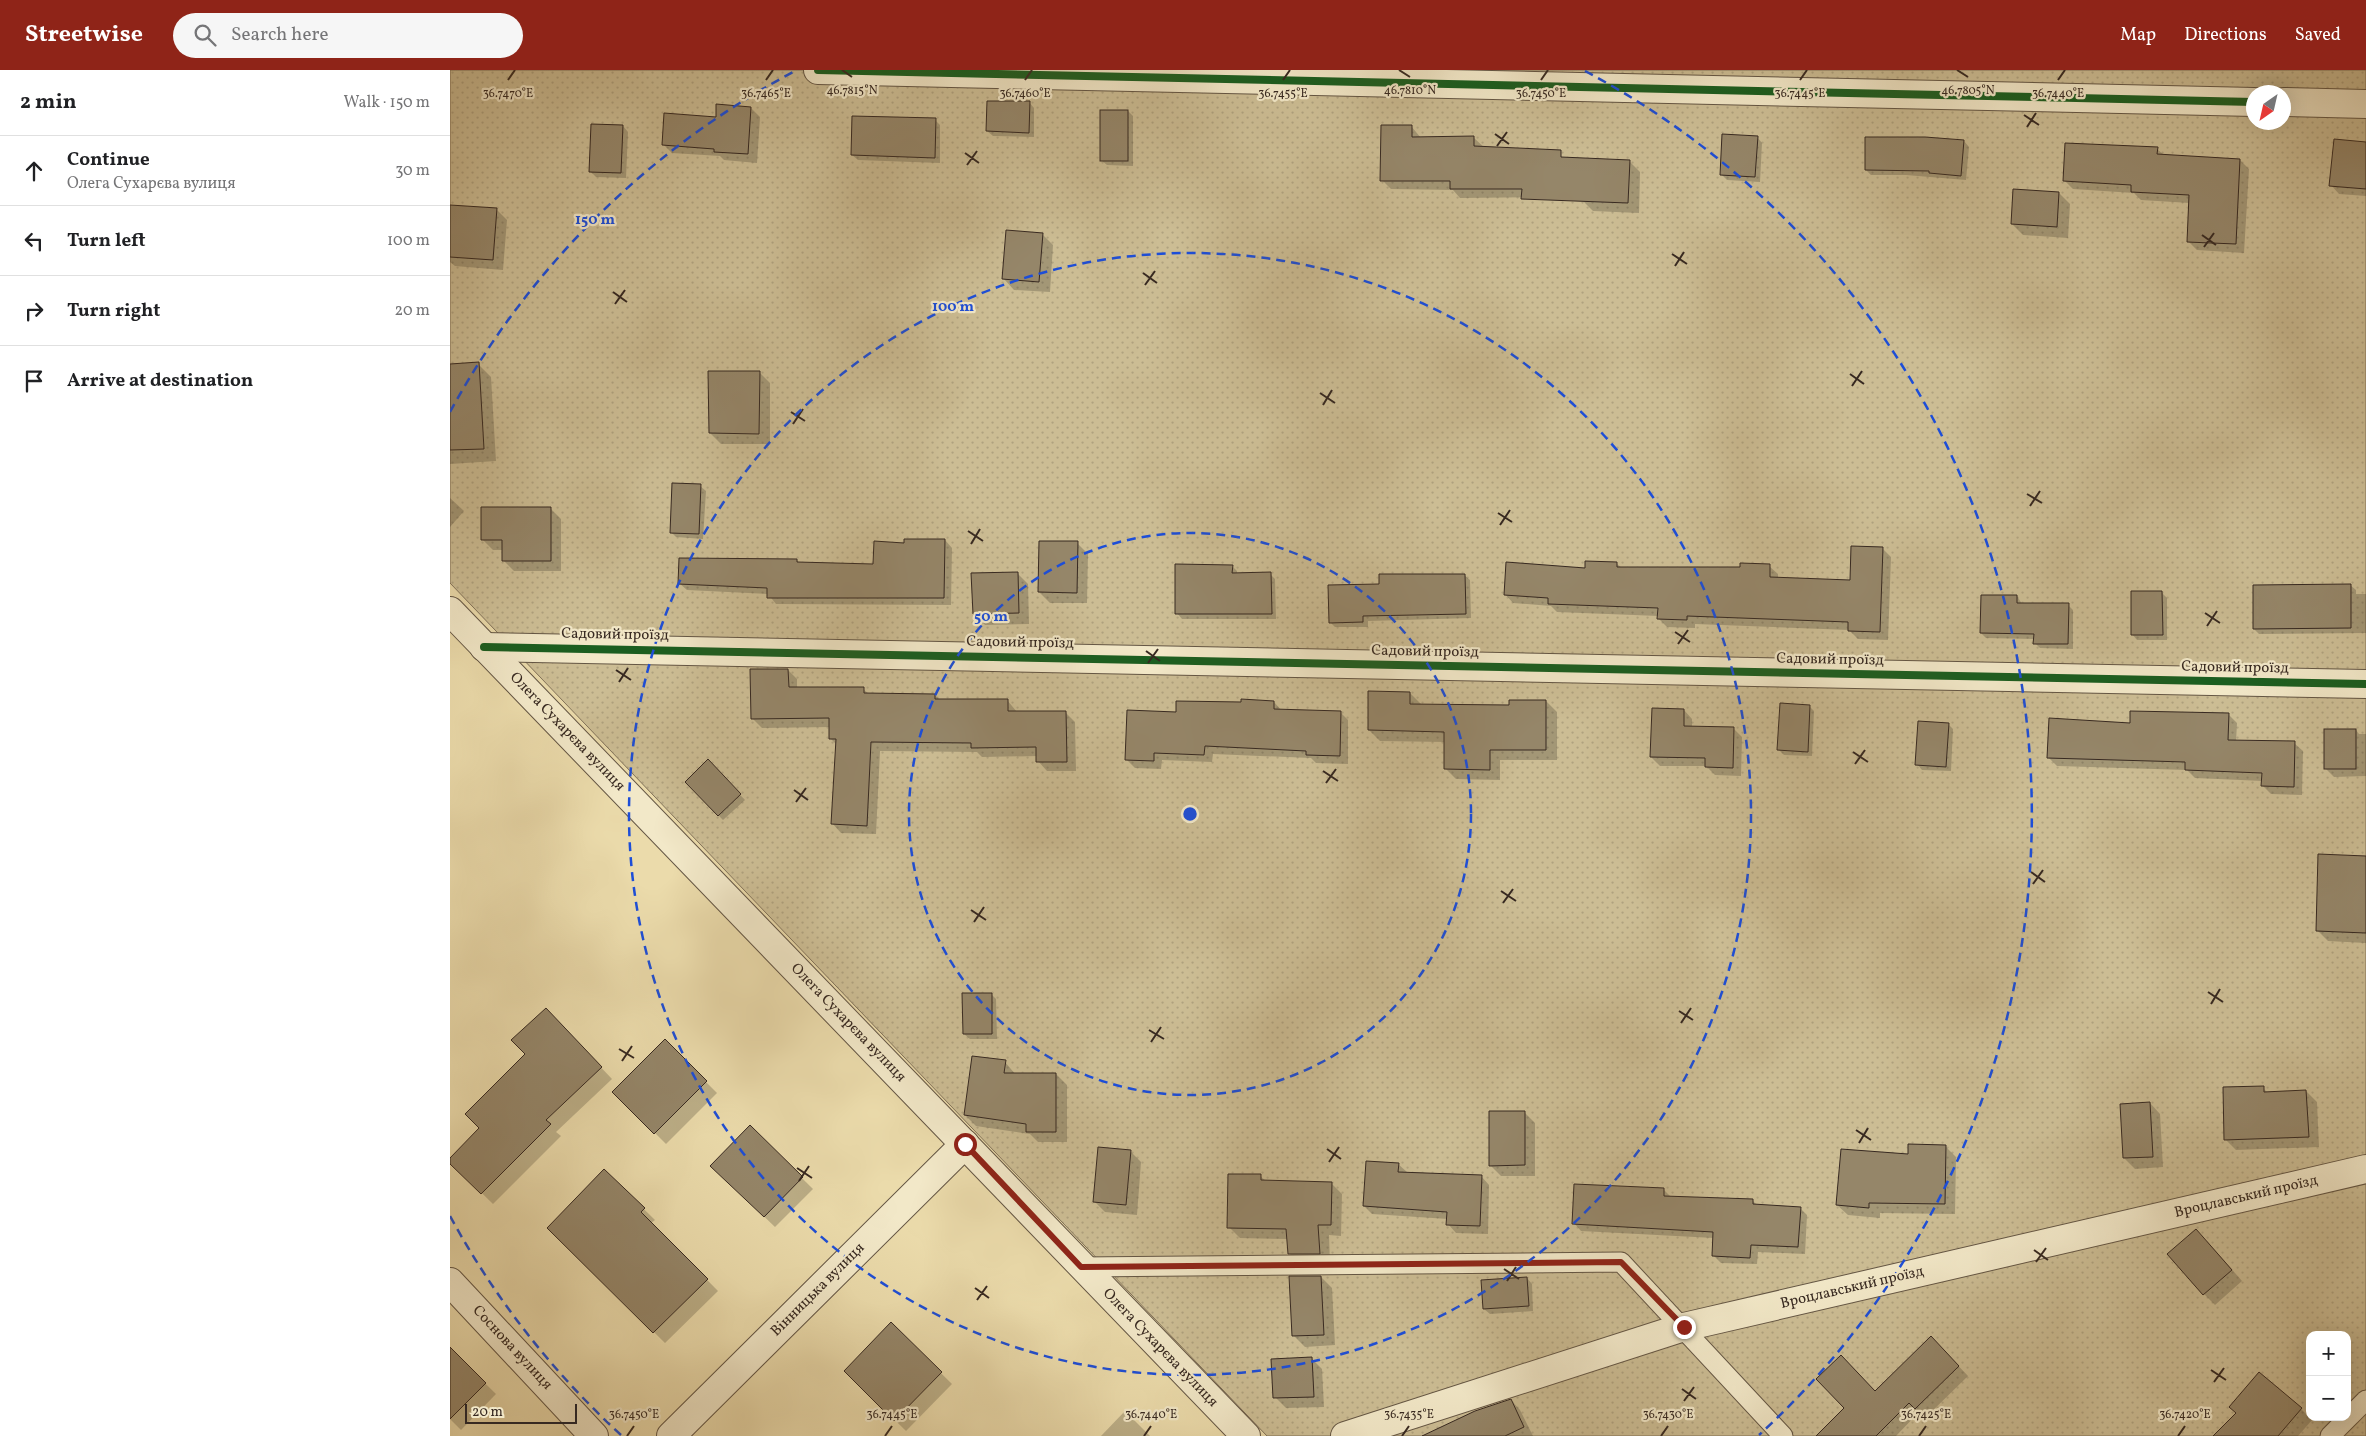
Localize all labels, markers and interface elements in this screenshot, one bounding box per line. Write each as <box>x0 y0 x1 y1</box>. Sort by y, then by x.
search box <box>173 13 523 58</box>
text: Streetwise <box>25 18 143 52</box>
icon: search <box>191 21 219 49</box>
text: Search here <box>231 22 328 48</box>
text: Map <box>2120 23 2156 48</box>
text: Directions <box>2184 23 2267 48</box>
text: Saved <box>2295 23 2341 48</box>
text: 46.7815°N <box>826 83 878 99</box>
text: 46.7810°N <box>1384 83 1436 99</box>
text: 46.7805°N <box>1941 83 1995 99</box>
north arrow <box>2246 85 2291 130</box>
text: 36.7470°E <box>483 86 533 102</box>
text: 36.7465°E <box>741 86 791 102</box>
text: 36.7460°E <box>999 86 1051 102</box>
text: 36.7455°E <box>1258 86 1308 102</box>
text: 36.7450°E <box>1516 86 1566 102</box>
text: 36.7445°E <box>1775 86 1825 102</box>
text: 36.7440°E <box>2032 86 2084 102</box>
text: 2 min <box>20 88 77 117</box>
text: Walk · 150 m <box>344 92 430 114</box>
text: Continue <box>67 147 150 173</box>
icon: ahead <box>20 157 48 185</box>
text: 30 m <box>395 160 430 182</box>
text: Олега Сухарєва вулиця <box>67 173 236 195</box>
text: 150 m <box>575 210 615 231</box>
icon: left <box>20 227 48 255</box>
text: Turn left <box>67 228 146 254</box>
text: 100 m <box>387 230 430 252</box>
icon: right <box>20 297 48 325</box>
text: 100 m <box>932 297 975 318</box>
text: Turn right <box>67 298 160 324</box>
text: 20 m <box>395 300 430 322</box>
icon: arrive <box>20 367 48 395</box>
text: Arrive at destination <box>67 368 253 394</box>
text: 50 m <box>974 607 1008 628</box>
street label: Садовий проїзд <box>561 624 669 646</box>
street label: Садовий проїзд <box>966 632 1074 654</box>
street label: Садовий проїзд <box>1371 641 1479 663</box>
street label: Садовий проїзд <box>1776 649 1884 671</box>
street label: Садовий проїзд <box>2181 657 2289 679</box>
street label: Олега Сухарєва вулиця <box>505 668 630 796</box>
centre of rings <box>1181 805 1199 823</box>
street label: Олега Сухарєва вулиця <box>786 959 911 1087</box>
route start <box>954 1133 977 1156</box>
street label: Вроцлавський проїзд <box>2172 1170 2320 1224</box>
street label: Вінницька вулиця <box>766 1238 870 1342</box>
street label: Вроцлавський проїзд <box>1778 1261 1926 1315</box>
street label: Олега Сухарєва вулиця <box>1098 1284 1223 1412</box>
street label: Соснова вулиця <box>467 1301 557 1395</box>
route end <box>1673 1316 1696 1339</box>
map controls <box>2306 1331 2351 1421</box>
button: + <box>2306 1331 2351 1376</box>
button: − <box>2306 1376 2351 1421</box>
scale bar <box>465 1401 578 1424</box>
text: 20 m <box>472 1403 503 1422</box>
text: 36.7450°E <box>609 1407 659 1423</box>
text: 36.7445°E <box>867 1407 917 1423</box>
text: 36.7440°E <box>1125 1407 1177 1423</box>
text: 36.7435°E <box>1384 1407 1434 1423</box>
text: 36.7430°E <box>1643 1407 1693 1423</box>
text: 36.7425°E <box>1901 1407 1951 1423</box>
text: 36.7420°E <box>2159 1407 2211 1423</box>

